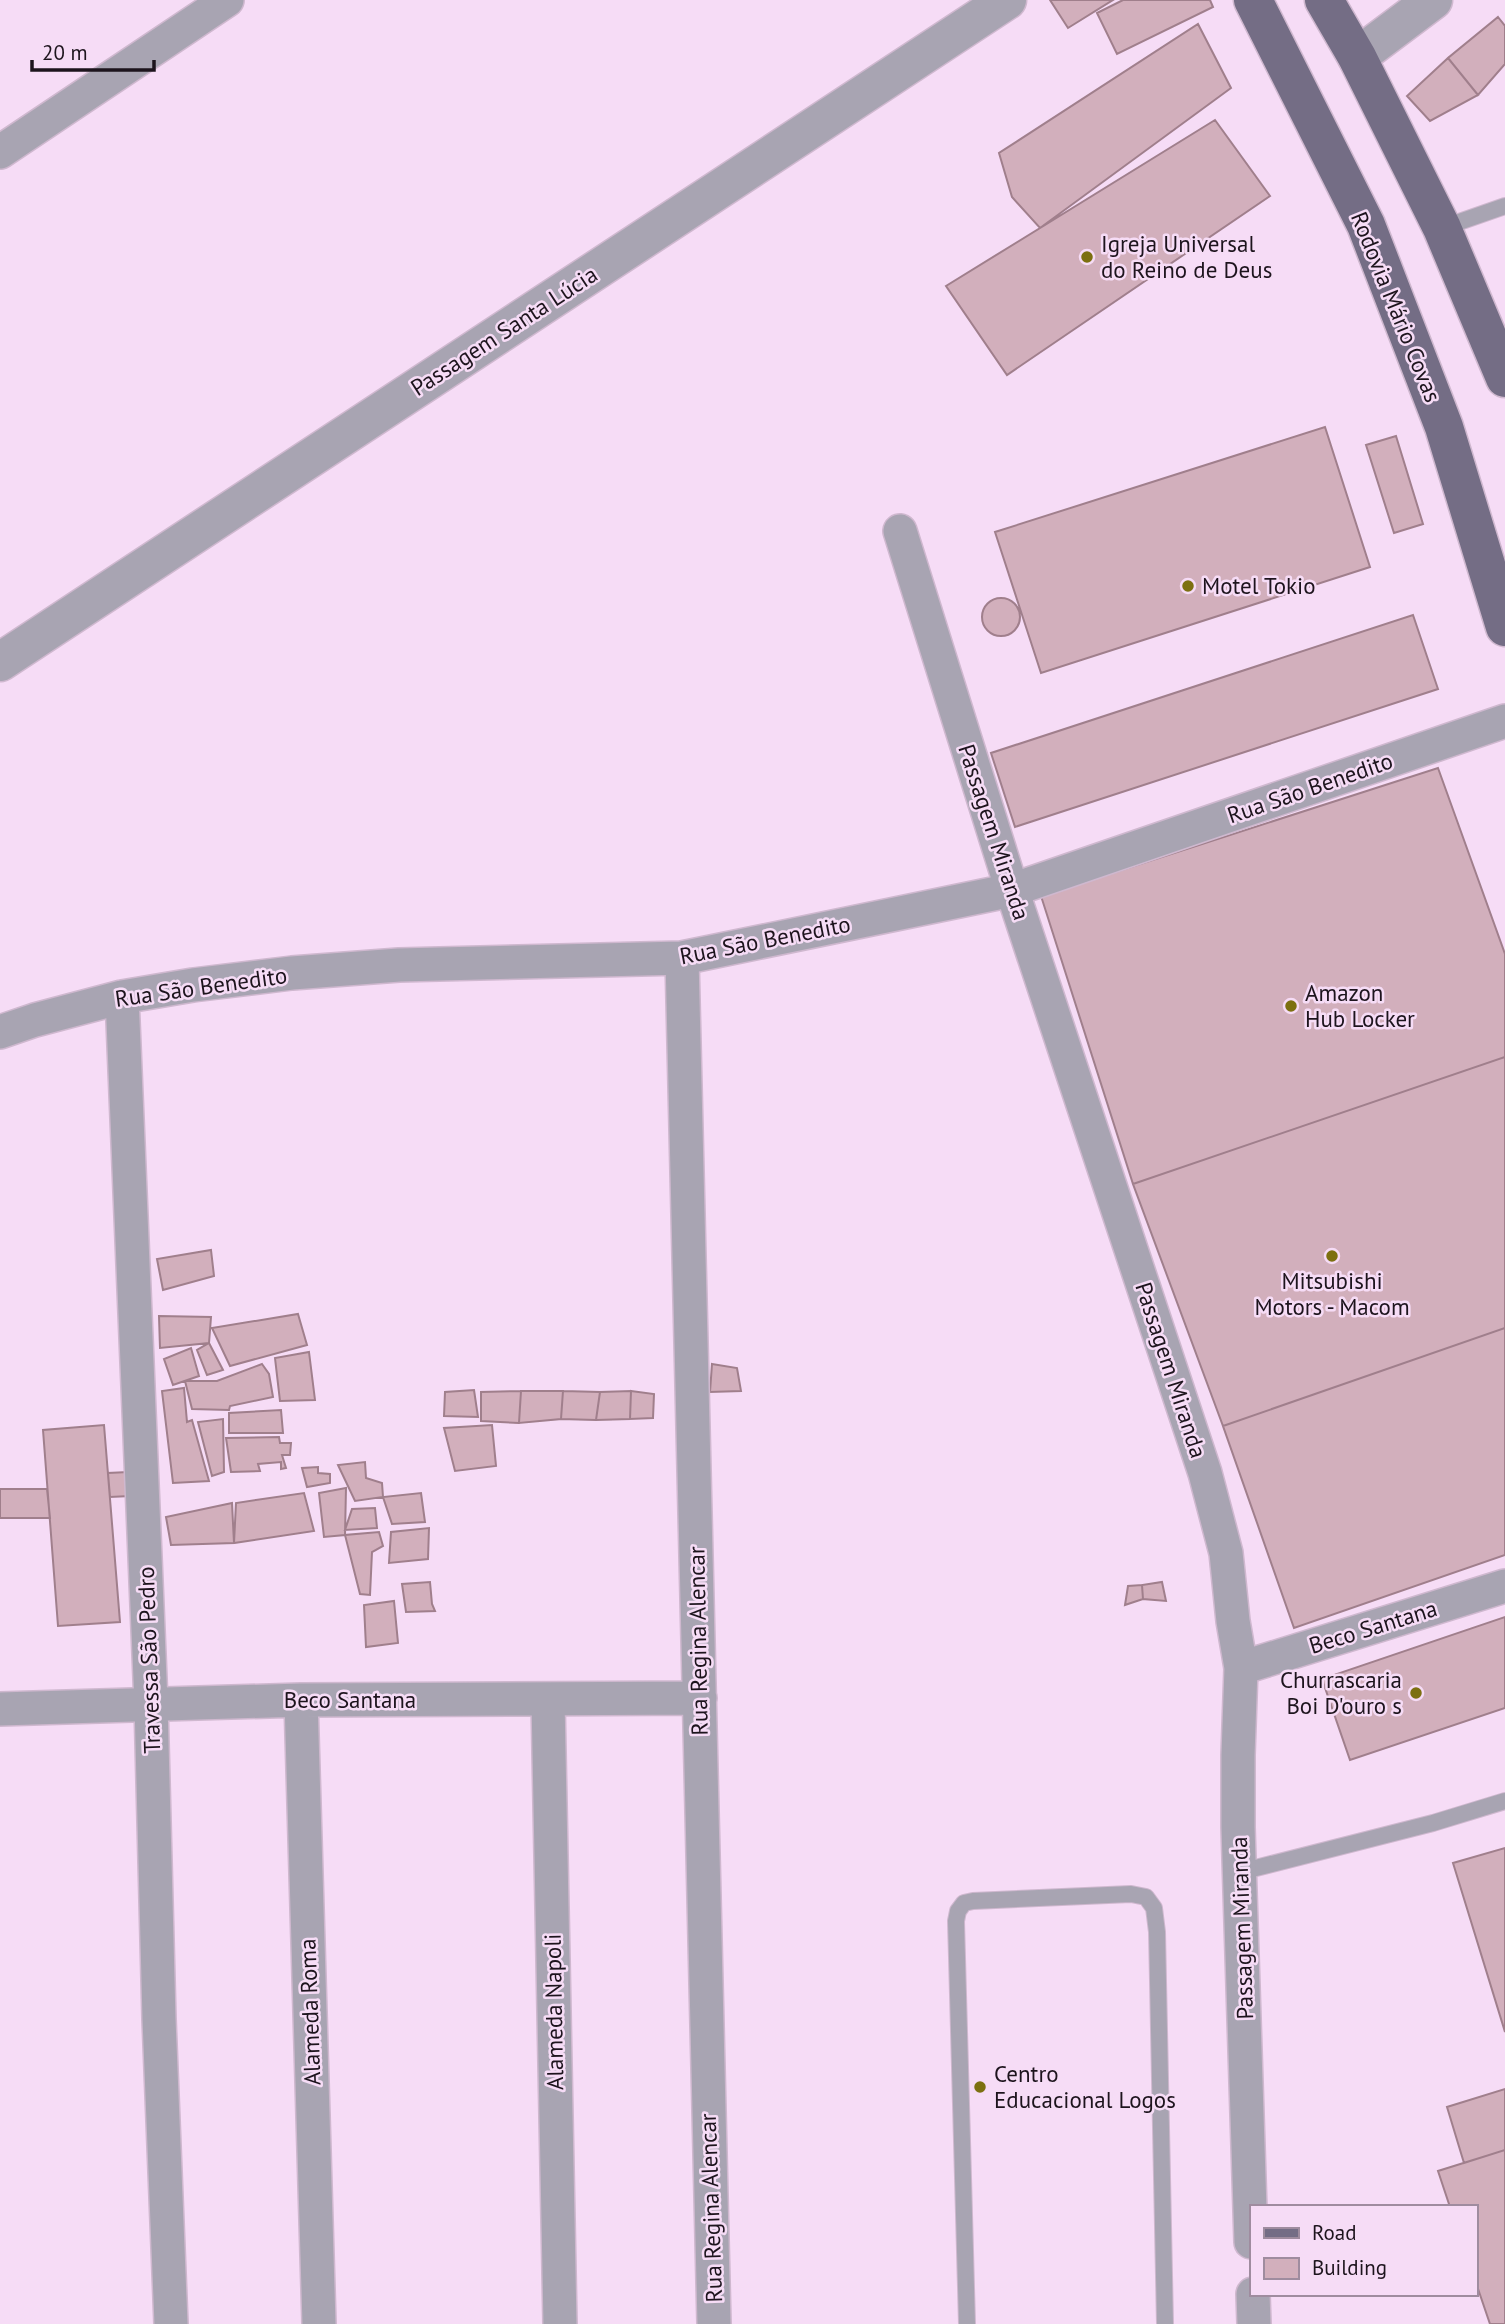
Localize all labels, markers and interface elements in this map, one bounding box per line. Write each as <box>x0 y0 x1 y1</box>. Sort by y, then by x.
scale bar <box>32 28 154 72</box>
text: 20 m <box>42 39 88 66</box>
street label: Rodovia Mário Covas <box>1345 207 1448 406</box>
place label: Igreja Universal do Reino de Deus <box>1101 229 1272 284</box>
marker: Igreja Universal do Reino de Deus <box>1079 249 1095 265</box>
street label: Passagem Santa Lúcia <box>405 259 603 402</box>
place label: Motel Tokio <box>1202 571 1316 600</box>
marker: Motel Tokio <box>1180 578 1196 594</box>
street label: Passagem Miranda <box>952 740 1037 923</box>
street label: Rua São Benedito <box>1223 746 1396 829</box>
street label: Rua São Benedito <box>677 909 853 970</box>
street label: Rua São Benedito <box>113 960 289 1013</box>
place label: Amazon Hub Locker <box>1305 978 1415 1033</box>
marker: Amazon Hub Locker <box>1283 998 1299 1014</box>
marker: Mitsubishi Motors - Macom <box>1324 1248 1340 1264</box>
place label: Mitsubishi Motors - Macom <box>1254 1266 1410 1321</box>
street label: Passagem Miranda <box>1129 1278 1214 1461</box>
street label: Rua Regina Alencar <box>681 1546 714 1736</box>
street label: Travessa São Pedro <box>131 1566 166 1754</box>
street label: Beco Santana <box>1305 1593 1440 1660</box>
place label: Churrascaria Boi D'ouro s <box>1280 1665 1402 1720</box>
street label: Beco Santana <box>284 1685 416 1714</box>
marker: Churrascaria Boi D'ouro s <box>1408 1685 1424 1701</box>
street label: Passagem Miranda <box>1224 1836 1259 2020</box>
street label: Alameda Napoli <box>538 1934 569 2090</box>
street label: Alameda Roma <box>292 1938 327 2086</box>
place label: Centro Educacional Logos <box>994 2059 1176 2114</box>
marker: Centro Educacional Logos <box>972 2079 988 2095</box>
street label: Rua Regina Alencar <box>693 2113 728 2303</box>
legend <box>1250 2205 1477 2296</box>
text: Road <box>1312 2219 1356 2246</box>
text: Building <box>1312 2254 1387 2281</box>

